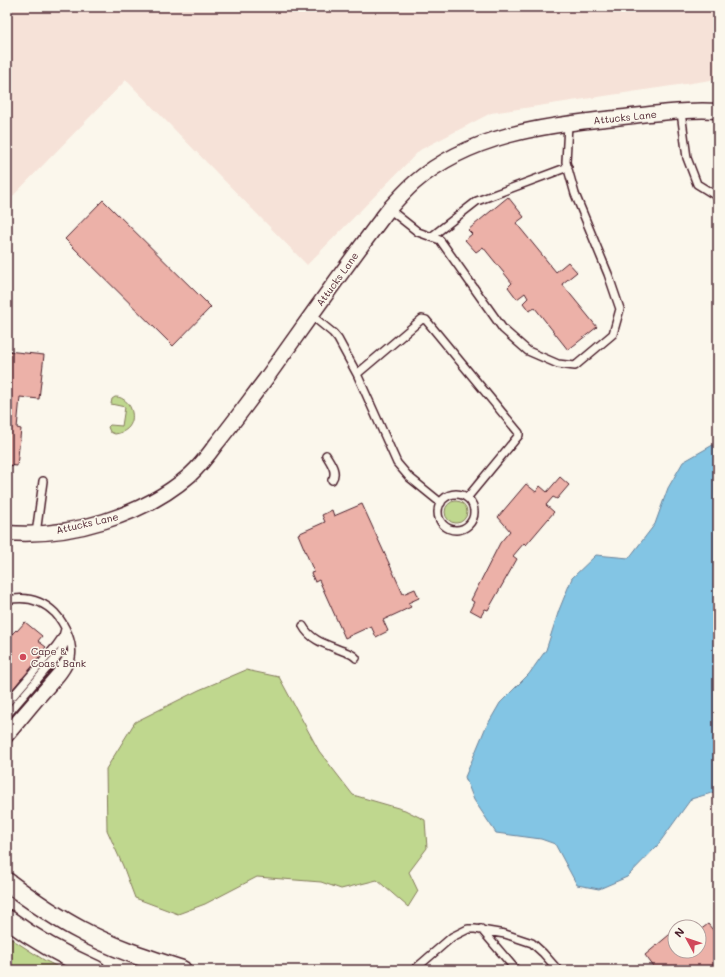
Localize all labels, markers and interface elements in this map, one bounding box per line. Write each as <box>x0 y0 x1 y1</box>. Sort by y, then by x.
street label: Attucks Lane <box>593 107 657 127</box>
street label: Attucks Lane <box>313 249 361 309</box>
street label: Attucks Lane <box>54 509 120 537</box>
place label: Cape & Coast Bank <box>31 644 86 670</box>
marker: Cape & Coast Bank <box>18 652 28 662</box>
north arrow <box>667 919 707 959</box>
text: N <box>671 924 687 940</box>

